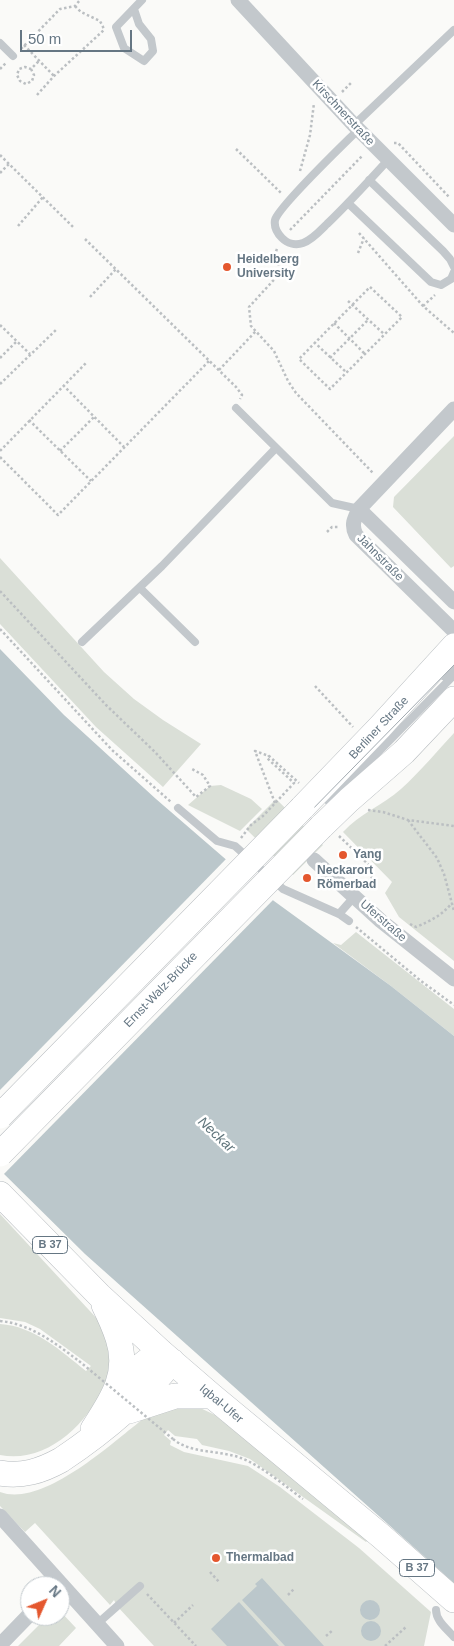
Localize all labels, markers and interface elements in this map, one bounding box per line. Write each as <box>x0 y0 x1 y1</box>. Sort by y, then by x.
scale bar <box>22 20 135 52</box>
text: 50 m <box>28 30 61 47</box>
street label: Kirschnerstraße <box>309 77 377 149</box>
place label: Heidelberg University <box>237 253 299 281</box>
marker: Heidelberg University <box>221 261 233 273</box>
street label: Jahnstraße <box>354 532 406 584</box>
street label: Berliner Straße <box>346 694 412 762</box>
place label: Yang <box>353 848 382 862</box>
marker: Yang <box>337 849 349 861</box>
place label: Neckarort Römerbad <box>317 864 376 892</box>
marker: Neckarort Römerbad <box>301 872 313 884</box>
street label: Uferstraße <box>357 897 409 945</box>
street label: Ernst-Walz-Brücke <box>121 949 201 1031</box>
water label: Neckar <box>194 1114 238 1156</box>
road number: B 37 <box>32 1236 68 1254</box>
street label: Iqbal-Ufer <box>196 1382 246 1426</box>
place label: Thermalbad <box>226 1551 294 1565</box>
marker: Thermalbad <box>210 1552 222 1564</box>
road number: B 37 <box>400 1560 434 1576</box>
north arrow <box>20 1576 70 1626</box>
text: N <box>46 1582 64 1600</box>

